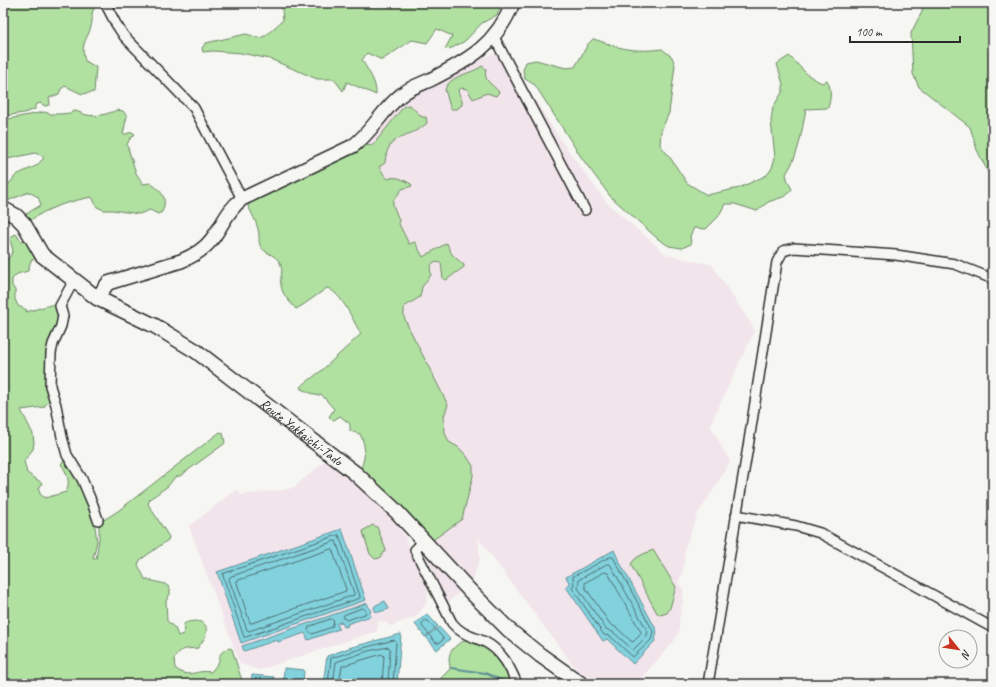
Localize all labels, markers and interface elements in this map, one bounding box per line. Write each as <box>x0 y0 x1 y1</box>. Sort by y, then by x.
scale bar <box>850 18 960 44</box>
text: 100 m <box>856 24 883 40</box>
street label: Route Yokkaichi-Tado <box>256 395 348 471</box>
north arrow <box>938 629 978 669</box>
text: N <box>958 648 974 662</box>

